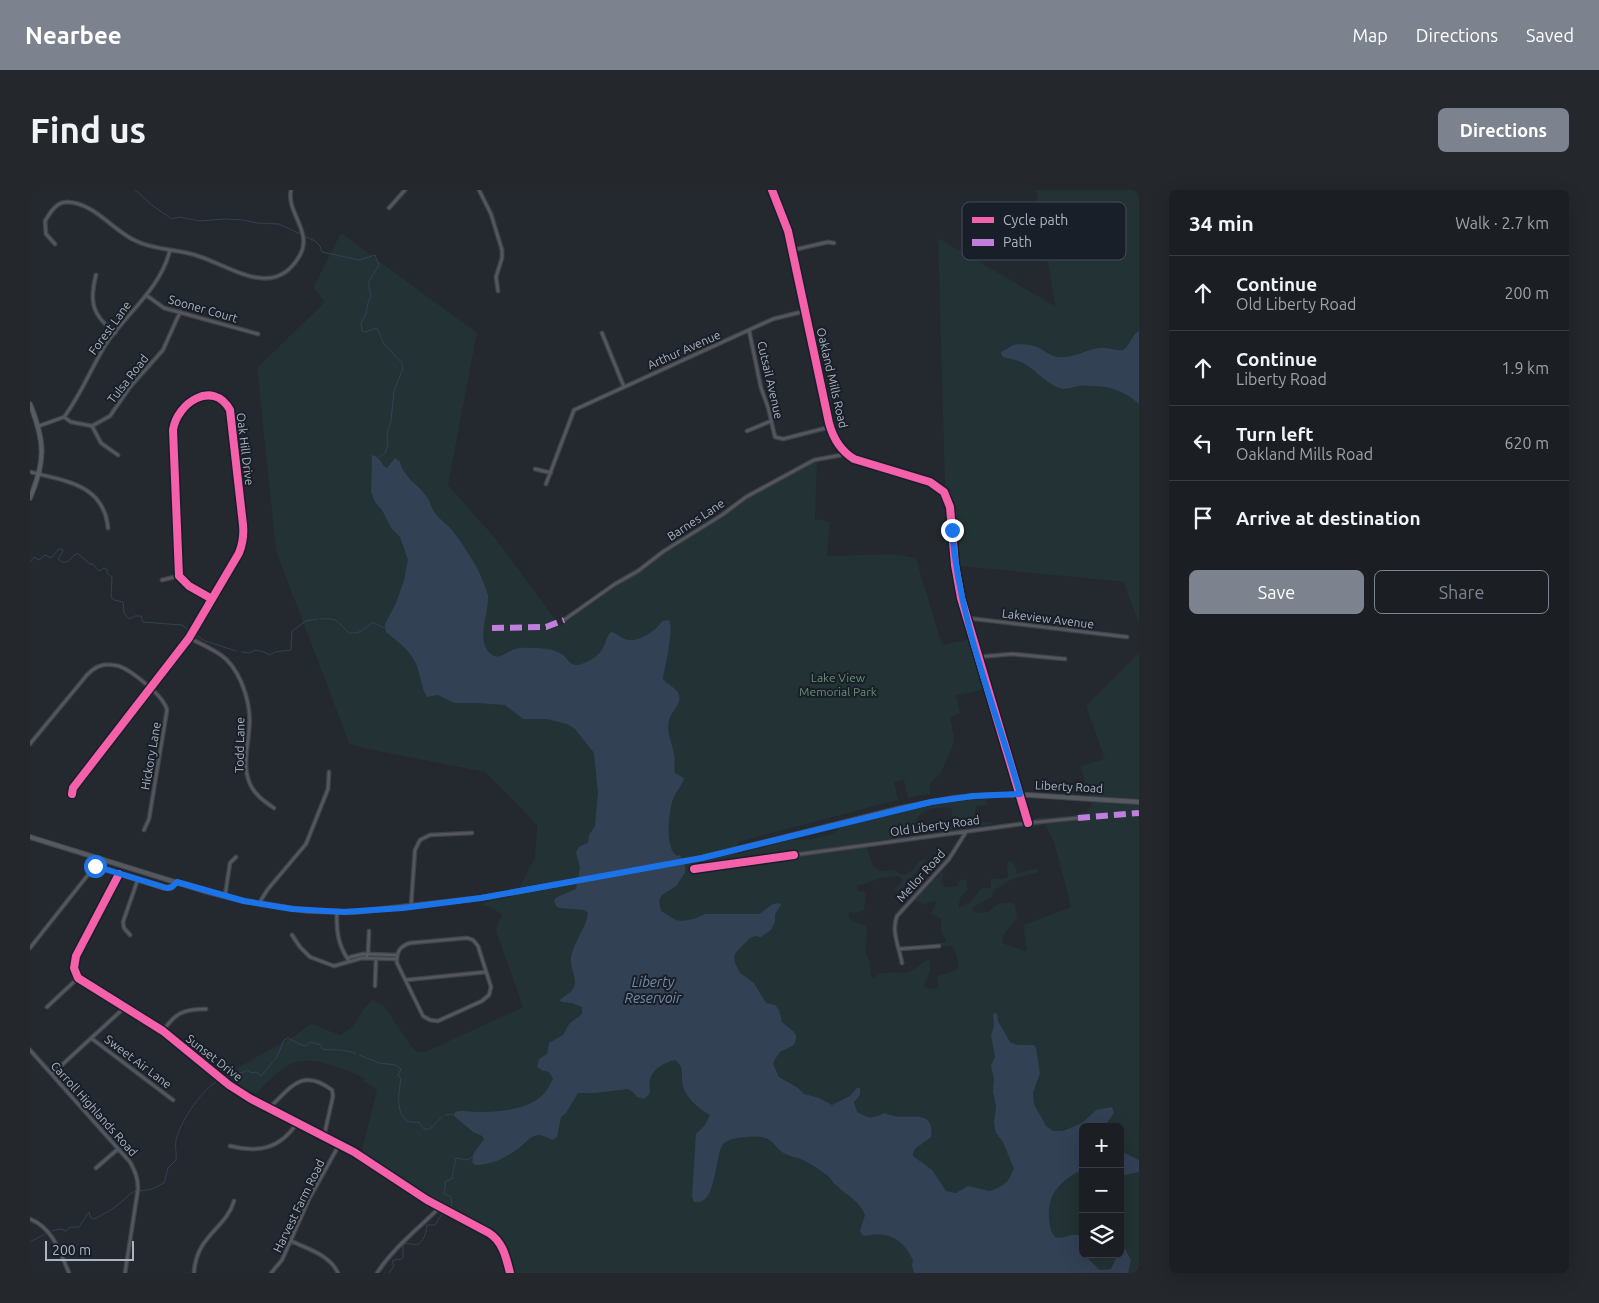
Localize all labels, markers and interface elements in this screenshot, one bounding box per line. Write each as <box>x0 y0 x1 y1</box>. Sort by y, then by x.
text: Nearbee <box>25 22 122 49</box>
text: Map <box>1352 25 1388 45</box>
text: Directions <box>1416 25 1498 45</box>
text: Saved <box>1526 25 1574 45</box>
button: Directions <box>1438 108 1569 152</box>
text: Find us <box>30 110 146 150</box>
legend <box>962 202 1126 260</box>
text: 34 min <box>1189 211 1254 235</box>
text: Cycle path <box>1003 212 1068 228</box>
text: Walk · 2.7 km <box>1455 214 1549 232</box>
text: Path <box>1003 234 1032 250</box>
text: Continue <box>1236 273 1317 295</box>
icon: ahead <box>1189 279 1217 307</box>
text: 200 m <box>1504 284 1549 302</box>
street label: Sooner Court <box>167 292 240 325</box>
text: Old Liberty Road <box>1236 295 1356 313</box>
street label: Forest Lane <box>86 298 133 357</box>
street label: Oakland Mills Road <box>815 326 850 429</box>
street label: Arthur Avenue <box>645 328 722 371</box>
street label: Cutsail Avenue <box>755 340 786 420</box>
text: Continue <box>1236 348 1317 370</box>
street label: Tulsa Road <box>105 352 151 406</box>
icon: ahead <box>1189 354 1217 382</box>
text: 1.9 km <box>1501 359 1549 377</box>
text: Liberty Road <box>1236 370 1327 388</box>
street label: Oak Hill Drive <box>235 412 256 486</box>
text: Turn left <box>1236 423 1314 445</box>
icon: left <box>1189 429 1217 457</box>
text: 620 m <box>1504 434 1549 452</box>
text: Oakland Mills Road <box>1236 445 1373 463</box>
street label: Barnes Lane <box>665 496 727 543</box>
icon: arrive <box>1189 504 1217 532</box>
text: Arrive at destination <box>1236 507 1421 529</box>
route end <box>941 519 964 542</box>
button: Save <box>1189 570 1364 614</box>
button: Share <box>1374 570 1549 614</box>
street label: Lakeview Avenue <box>1001 606 1095 631</box>
park label: Lake View Memorial Park <box>799 671 877 698</box>
street label: Todd Lane <box>233 717 246 773</box>
street label: Hickory Lane <box>138 721 163 791</box>
street label: Liberty Road <box>1035 778 1103 795</box>
street label: Old Liberty Road <box>889 813 981 838</box>
street label: Mellor Road <box>894 847 947 904</box>
route start <box>84 855 107 878</box>
water label: Liberty Reservoir <box>625 974 682 1006</box>
street label: Sweet Air Lane <box>102 1032 174 1091</box>
street label: Sunset Drive <box>184 1032 245 1084</box>
street label: Carroll Highlands Road <box>49 1059 140 1159</box>
map controls <box>1079 1123 1124 1258</box>
button: + <box>1079 1123 1124 1168</box>
street label: Harvest Farm Road <box>270 1157 327 1254</box>
button: − <box>1079 1168 1124 1213</box>
button: layers <box>1079 1213 1124 1258</box>
scale bar <box>45 1238 134 1261</box>
text: 200 m <box>52 1242 91 1258</box>

